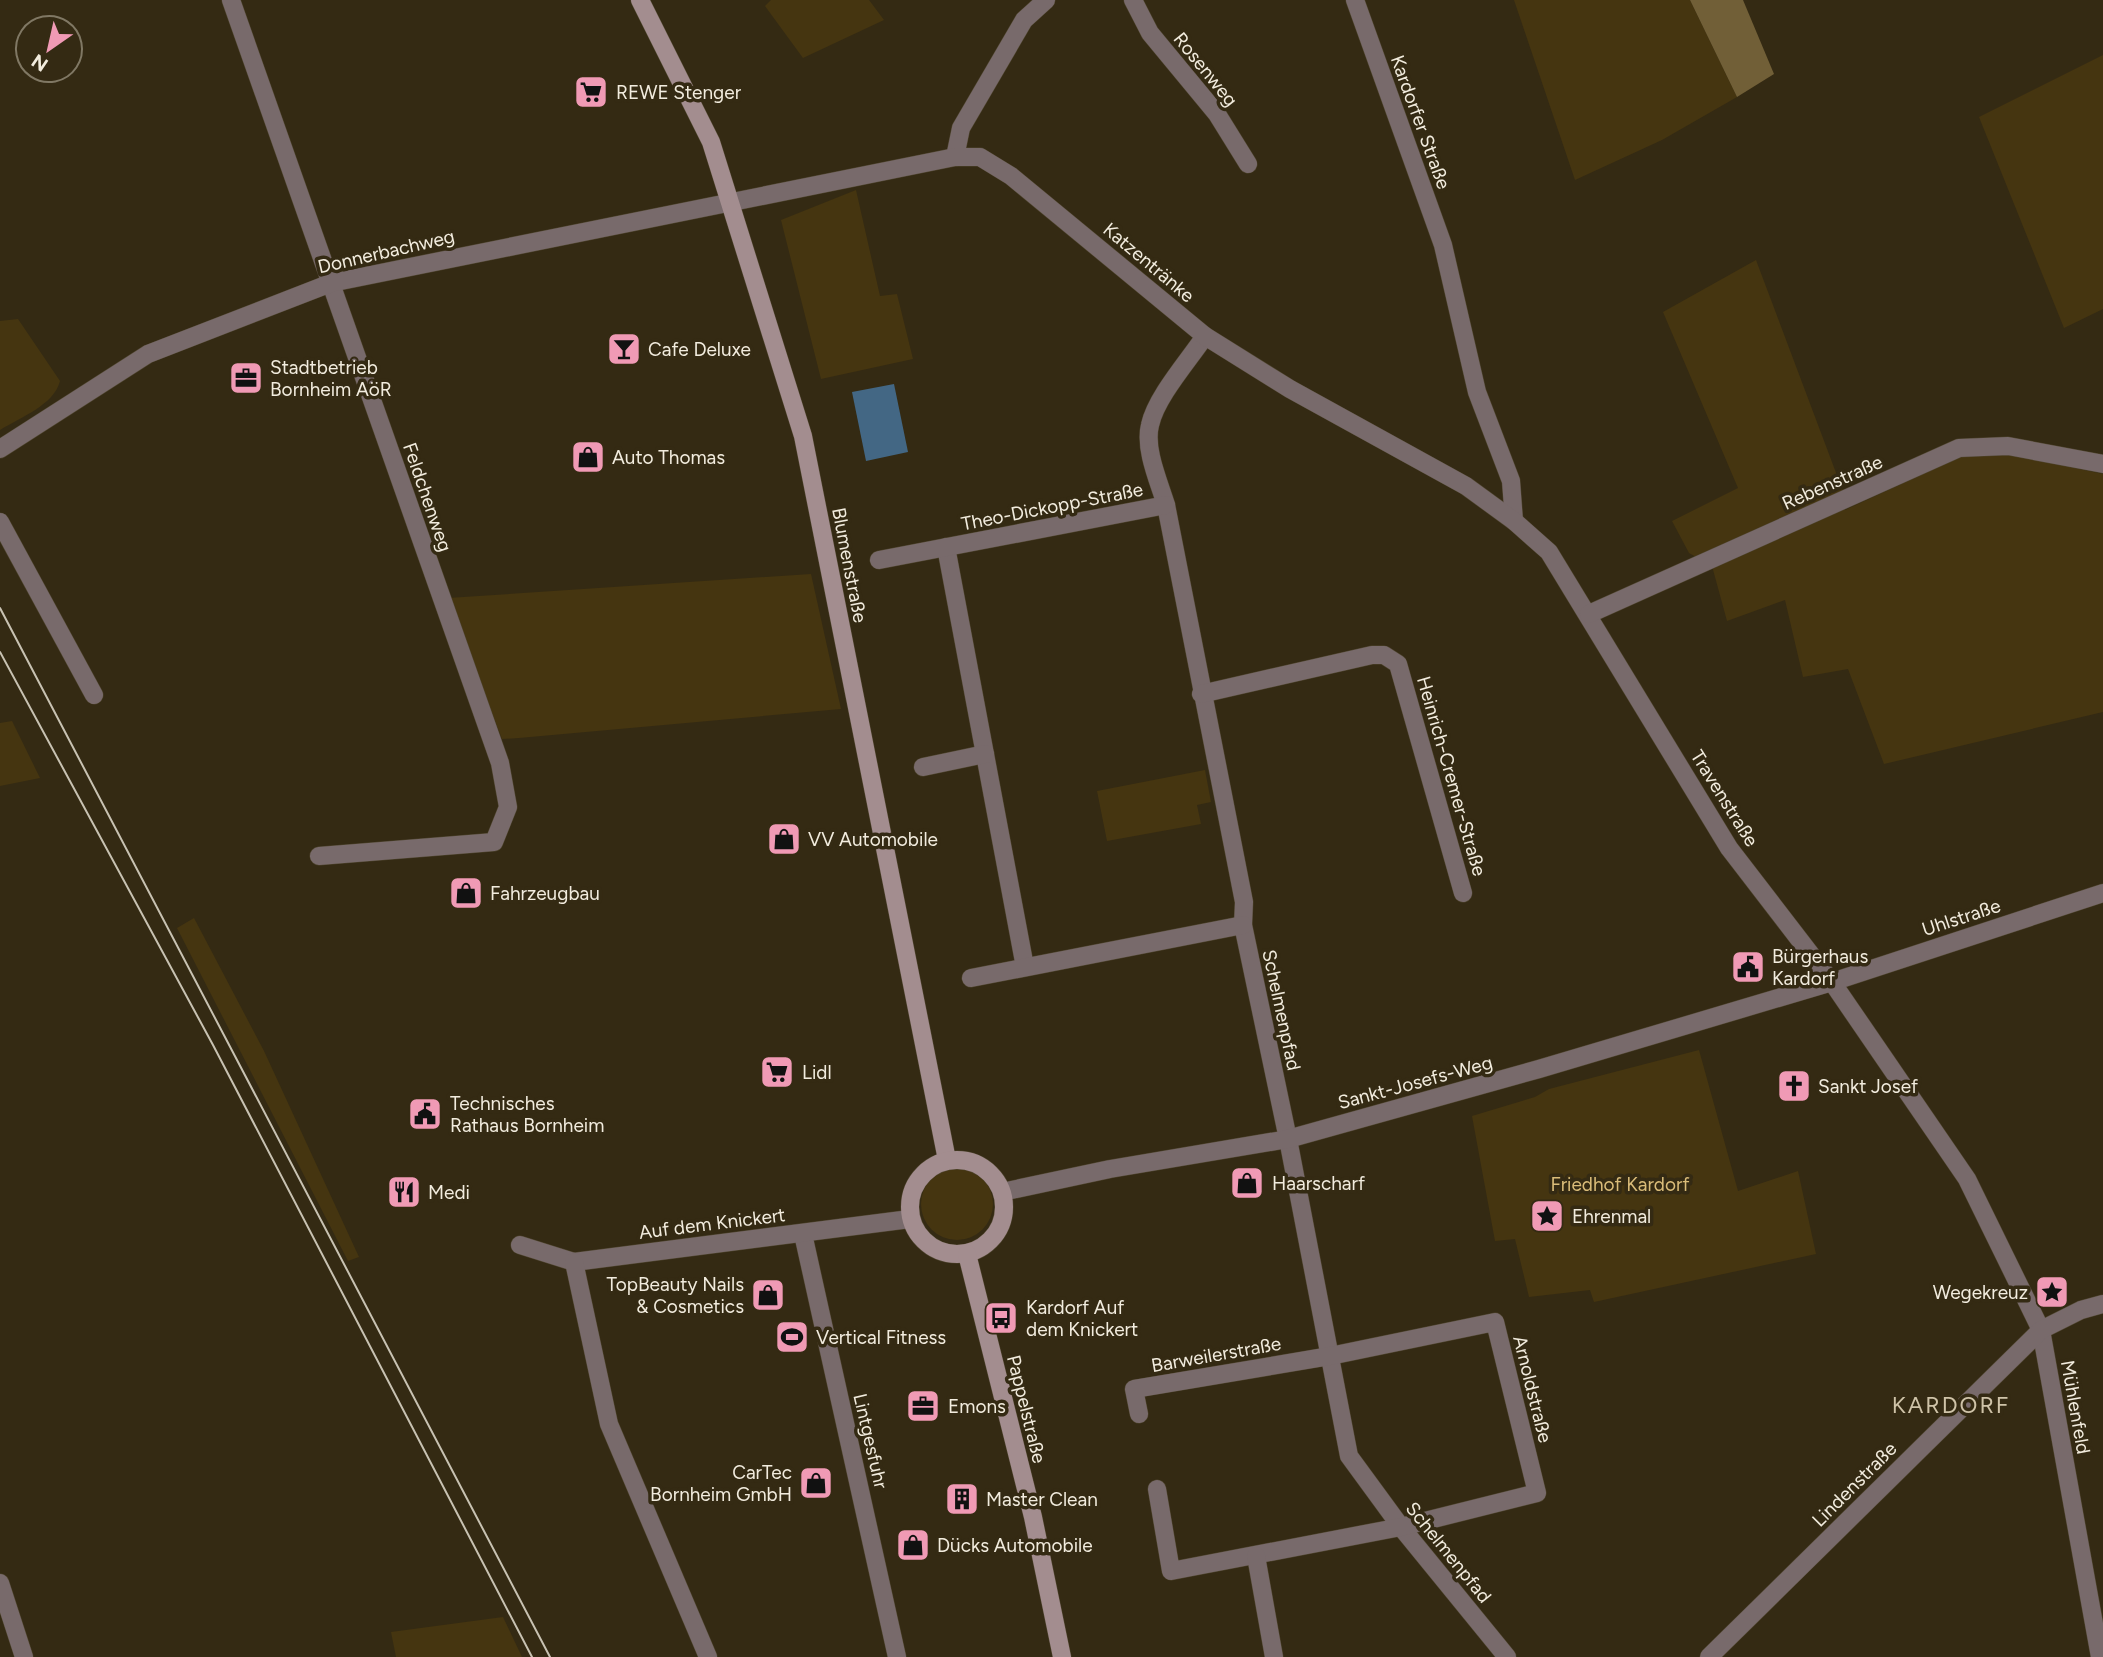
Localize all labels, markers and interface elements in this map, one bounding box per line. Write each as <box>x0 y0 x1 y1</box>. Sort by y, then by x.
north arrow <box>14 14 84 84</box>
street label: Rosenweg <box>1169 28 1242 111</box>
text: N <box>27 49 52 76</box>
street label: Kardorfer Straße <box>1386 52 1455 192</box>
supermarket icon: REWE Stenger <box>572 73 610 111</box>
place label: REWE Stenger <box>616 81 742 104</box>
street label: Katzentränke <box>1098 218 1199 307</box>
street label: Donnerbachweg <box>315 225 457 278</box>
bar icon: Cafe Deluxe <box>605 330 643 368</box>
place label: Cafe Deluxe <box>648 338 751 361</box>
place label: Stadtbetrieb Bornheim AöR <box>270 356 392 401</box>
office icon: Stadtbetrieb Bornheim AöR <box>227 359 265 397</box>
shop icon: Auto Thomas <box>569 438 607 476</box>
street label: Feldchenweg <box>398 440 457 555</box>
place label: Auto Thomas <box>612 446 725 469</box>
street label: Rebenstraße <box>1778 450 1886 515</box>
street label: Theo-Dickopp-Straße <box>959 478 1145 535</box>
street label: Blumenstraße <box>827 506 872 625</box>
street label: Heinrich-Cremer-Straße <box>1412 674 1491 879</box>
street label: Travenstraße <box>1686 746 1763 851</box>
shop icon: VV Automobile <box>765 820 803 858</box>
place label: VV Automobile <box>808 828 938 851</box>
shop icon: Fahrzeugbau <box>447 874 485 912</box>
place label: Fahrzeugbau <box>490 882 600 905</box>
street label: Uhlstraße <box>1919 894 2003 941</box>
place label: Bürgerhaus Kardorf <box>1772 945 1868 990</box>
street label: Schelmenpfad <box>1257 947 1306 1073</box>
public building icon: Bürgerhaus Kardorf <box>1729 948 1767 986</box>
street label: Sankt-Josefs-Weg <box>1335 1051 1495 1114</box>
supermarket icon: Lidl <box>758 1053 796 1091</box>
place label: Lidl <box>802 1061 832 1084</box>
church icon: Sankt Josef <box>1775 1067 1813 1105</box>
place label: Sankt Josef <box>1818 1075 1918 1098</box>
place label: Technisches Rathaus Bornheim <box>450 1092 604 1137</box>
public building icon: Technisches Rathaus Bornheim <box>406 1095 444 1133</box>
shop icon: Haarscharf <box>1228 1164 1266 1202</box>
place label: Haarscharf <box>1272 1172 1365 1195</box>
restaurant icon: Medi <box>385 1173 423 1211</box>
park label: Friedhof Kardorf <box>1551 1173 1689 1196</box>
place label: Medi <box>428 1181 470 1204</box>
place icon: Ehrenmal <box>1528 1197 1566 1235</box>
street label: Auf dem Knickert <box>638 1203 787 1244</box>
place label: Ehrenmal <box>1572 1205 1651 1228</box>
place label: TopBeauty Nails & Cosmetics <box>606 1273 744 1318</box>
place icon: Wegekreuz <box>2033 1273 2071 1311</box>
shop icon: TopBeauty Nails & Cosmetics <box>749 1276 787 1314</box>
place label: Wegekreuz <box>1933 1281 2028 1304</box>
place label: Kardorf Auf dem Knickert <box>1026 1296 1138 1341</box>
bus stop icon: Kardorf Auf dem Knickert <box>982 1299 1020 1337</box>
sports icon: Vertical Fitness <box>773 1318 811 1356</box>
place label: Vertical Fitness <box>816 1326 946 1349</box>
street label: Barweilerstraße <box>1149 1332 1283 1377</box>
street label: Arnoldstraße <box>1508 1333 1557 1445</box>
street label: Pappelstraße <box>1002 1353 1051 1466</box>
street label: Mühlenfeld <box>2056 1358 2095 1456</box>
office icon: Emons <box>904 1387 942 1425</box>
street label: Lintgesfuhr <box>848 1391 893 1492</box>
district label: KARDORF <box>1892 1391 2010 1419</box>
place label: Emons <box>948 1395 1006 1418</box>
street label: Lindenstraße <box>1807 1437 1901 1531</box>
place label: CarTec Bornheim GmbH <box>650 1461 792 1506</box>
shop icon: CarTec Bornheim GmbH <box>797 1464 835 1502</box>
building icon: Master Clean <box>943 1480 981 1518</box>
place label: Master Clean <box>986 1488 1098 1511</box>
street label: Schelmenpfad <box>1401 1497 1496 1607</box>
shop icon: Dücks Automobile <box>894 1526 932 1564</box>
place label: Dücks Automobile <box>937 1534 1093 1557</box>

